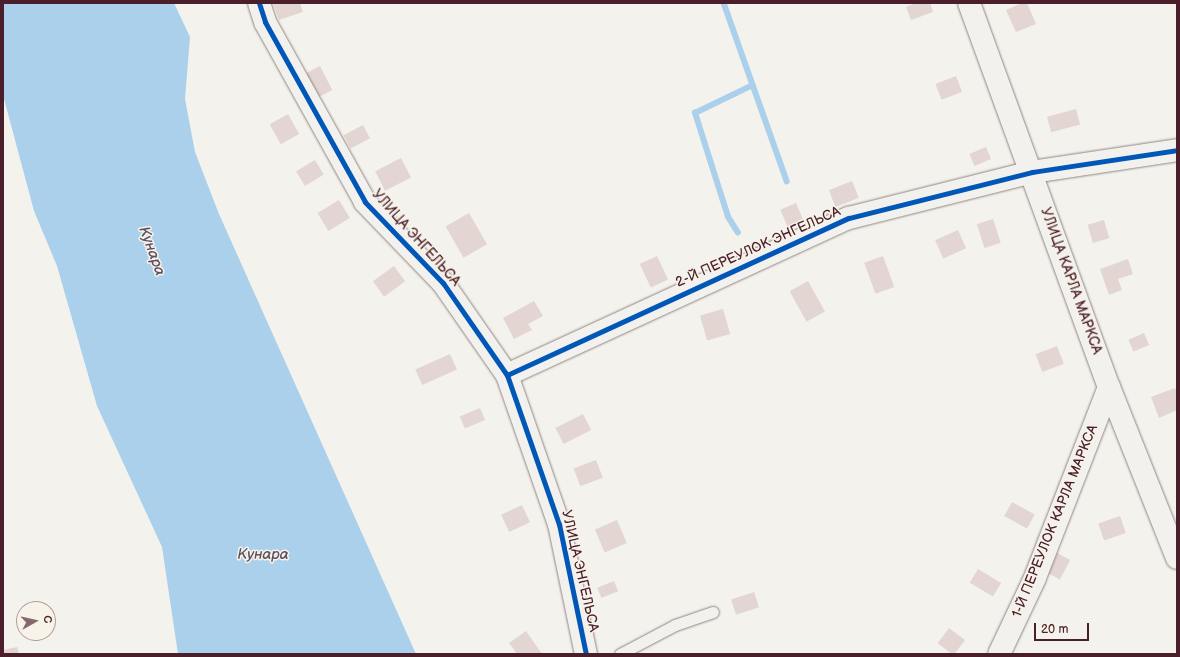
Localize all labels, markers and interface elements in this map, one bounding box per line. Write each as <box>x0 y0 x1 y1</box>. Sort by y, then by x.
street label: УЛИЦА ЭНГЕЛЬСА <box>368 186 464 290</box>
street label: 2-Й ПЕРЕУЛОК ЭНГЕЛЬСА <box>673 203 843 291</box>
street label: УЛИЦА КАРЛА МАРКСА <box>1037 205 1105 357</box>
water label: Кунара <box>135 224 169 278</box>
street label: 1-Й ПЕРЕУЛОК КАРЛА МАРКСА <box>1009 422 1101 620</box>
street label: УЛИЦА ЭНГЕЛЬСА <box>558 509 602 633</box>
water label: Кунара <box>237 546 289 564</box>
north arrow <box>16 601 56 641</box>
text: С <box>40 615 54 624</box>
scale bar <box>1036 615 1091 641</box>
text: 20 m <box>1041 622 1068 637</box>

